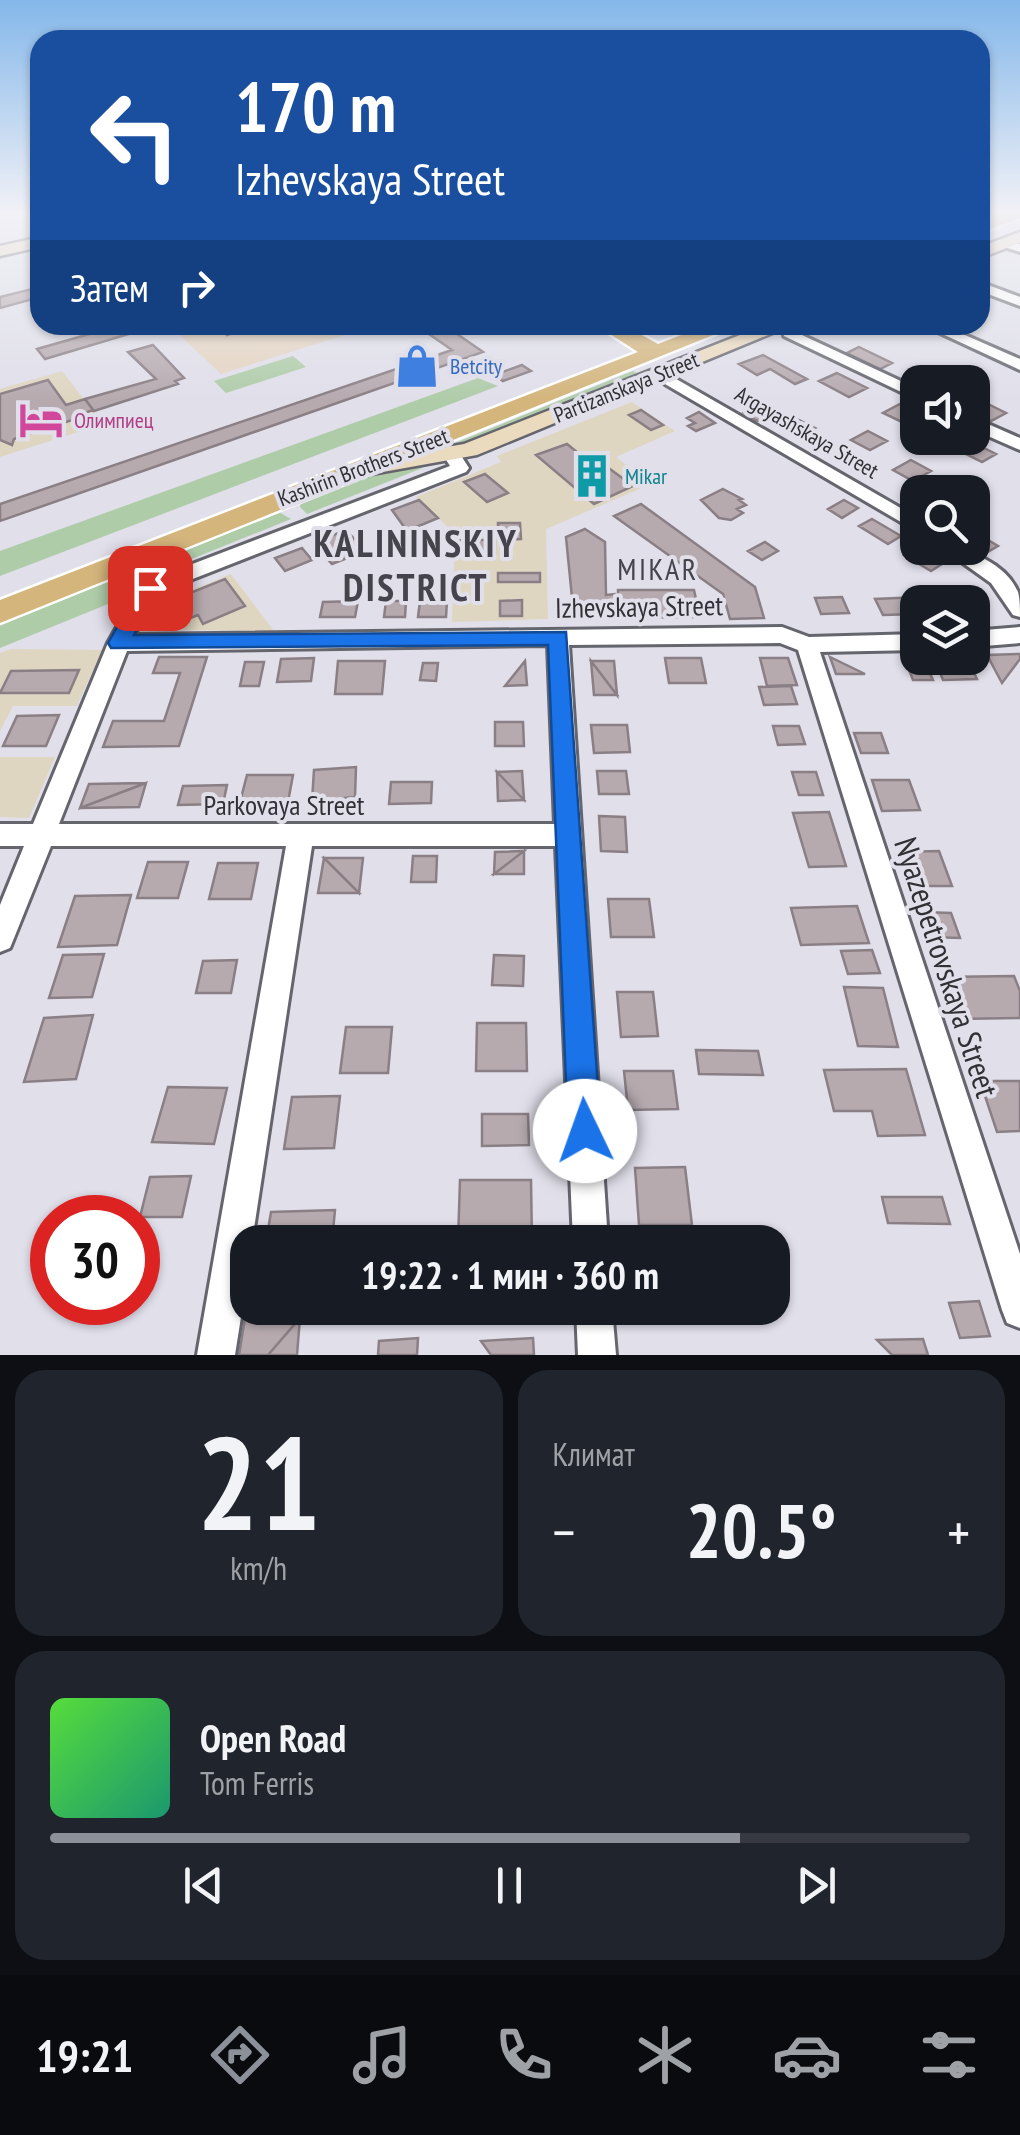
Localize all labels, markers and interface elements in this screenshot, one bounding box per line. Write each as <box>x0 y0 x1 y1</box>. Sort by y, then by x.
text: 170 m <box>235 61 396 151</box>
icon: left <box>70 70 200 200</box>
text: Izhevskaya Street <box>235 149 505 207</box>
icon: right <box>169 260 224 315</box>
text: Затем <box>70 263 149 312</box>
shop icon: Betcity <box>393 342 441 390</box>
street label: Partizanskaya Street <box>549 345 703 429</box>
place label: Betcity <box>450 352 503 380</box>
map controls <box>900 365 990 675</box>
button: sound <box>900 365 990 455</box>
street label: Argayashskaya Street <box>730 380 884 484</box>
hotel icon: Олимпиец <box>17 396 65 444</box>
place label: Олимпиец <box>74 406 154 434</box>
street label: Kashirin Brothers Street <box>274 422 452 512</box>
building icon: Mikar <box>568 452 616 500</box>
place label: Mikar <box>625 462 667 490</box>
button: search <box>900 475 990 565</box>
district label: KALININSKIY DISTRICT <box>314 518 518 611</box>
pin <box>108 546 193 631</box>
district label: MIKAR <box>617 549 699 588</box>
icon: arrive <box>123 561 178 616</box>
button: layers <box>900 585 990 675</box>
street label: Izhevskaya Street <box>555 586 724 626</box>
street label: Parkovaya Street <box>204 786 365 823</box>
street label: Nyazepetrovskaya Street <box>885 832 1009 1103</box>
position arrow <box>533 1079 637 1183</box>
speed limit sign: 30 <box>30 1195 160 1325</box>
text: 19:22 · 1 мин · 360 m <box>361 1250 659 1299</box>
text: 21 <box>197 1398 321 1566</box>
text: Климат <box>553 1433 635 1475</box>
text: 20.5° <box>686 1482 837 1579</box>
text: − <box>553 1496 575 1567</box>
text: + <box>947 1496 970 1567</box>
text: km/h <box>230 1547 287 1589</box>
text: Open Road <box>200 1713 346 1762</box>
text: Tom Ferris <box>200 1762 314 1804</box>
icon: previous <box>176 1858 231 1913</box>
icon: pause <box>482 1858 537 1913</box>
icon: next <box>789 1858 844 1913</box>
icon: directions <box>205 2020 275 2090</box>
icon: music <box>347 2020 417 2090</box>
icon: phone <box>489 2020 559 2090</box>
icon: climate <box>630 2020 700 2090</box>
icon: car <box>772 2020 842 2090</box>
icon: filters <box>914 2020 984 2090</box>
text: 19:21 <box>36 2026 133 2084</box>

